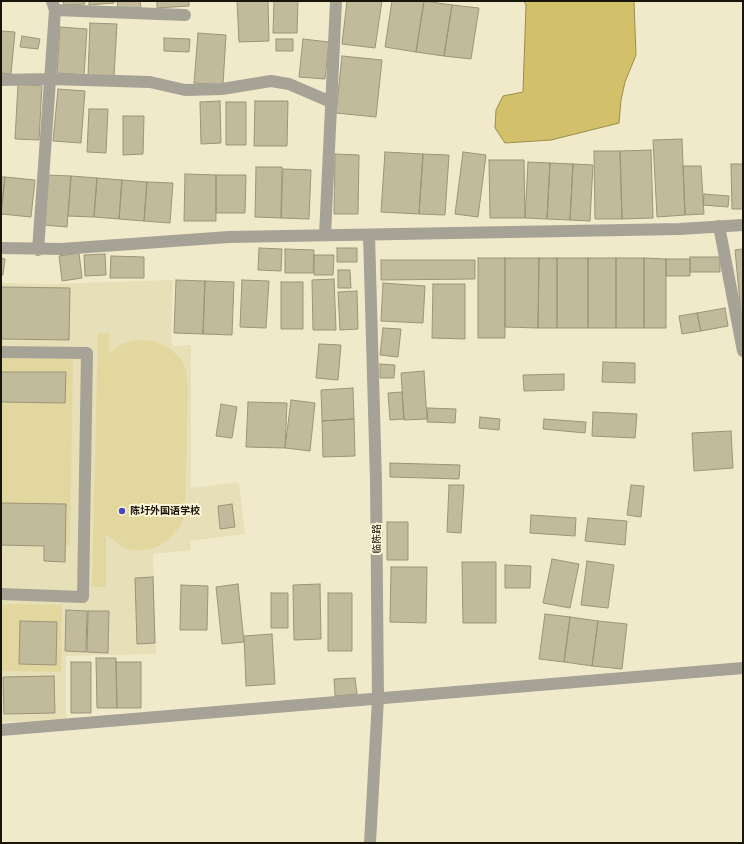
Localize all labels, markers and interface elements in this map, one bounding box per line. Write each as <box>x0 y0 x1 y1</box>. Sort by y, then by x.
place label: 陈圩外国语学校 <box>130 505 200 517</box>
marker: 陈圩外国语学校 <box>117 506 127 516</box>
street label: 临陈路 <box>371 524 383 554</box>

